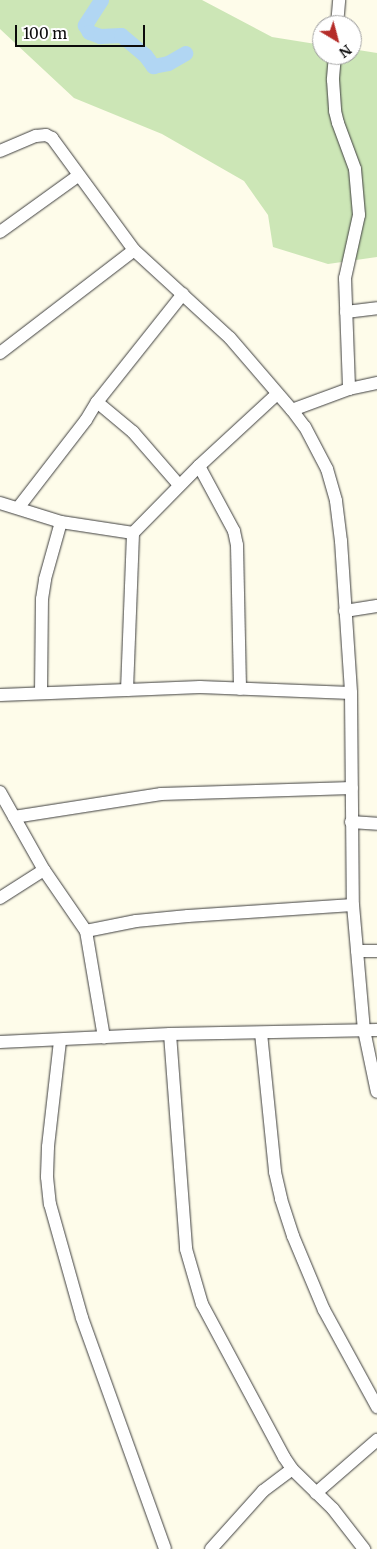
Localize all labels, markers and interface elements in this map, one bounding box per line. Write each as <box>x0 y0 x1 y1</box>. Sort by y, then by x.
scale bar <box>18 15 148 47</box>
north arrow <box>312 15 362 65</box>
text: 100 m <box>23 24 67 43</box>
text: N <box>336 41 355 62</box>

